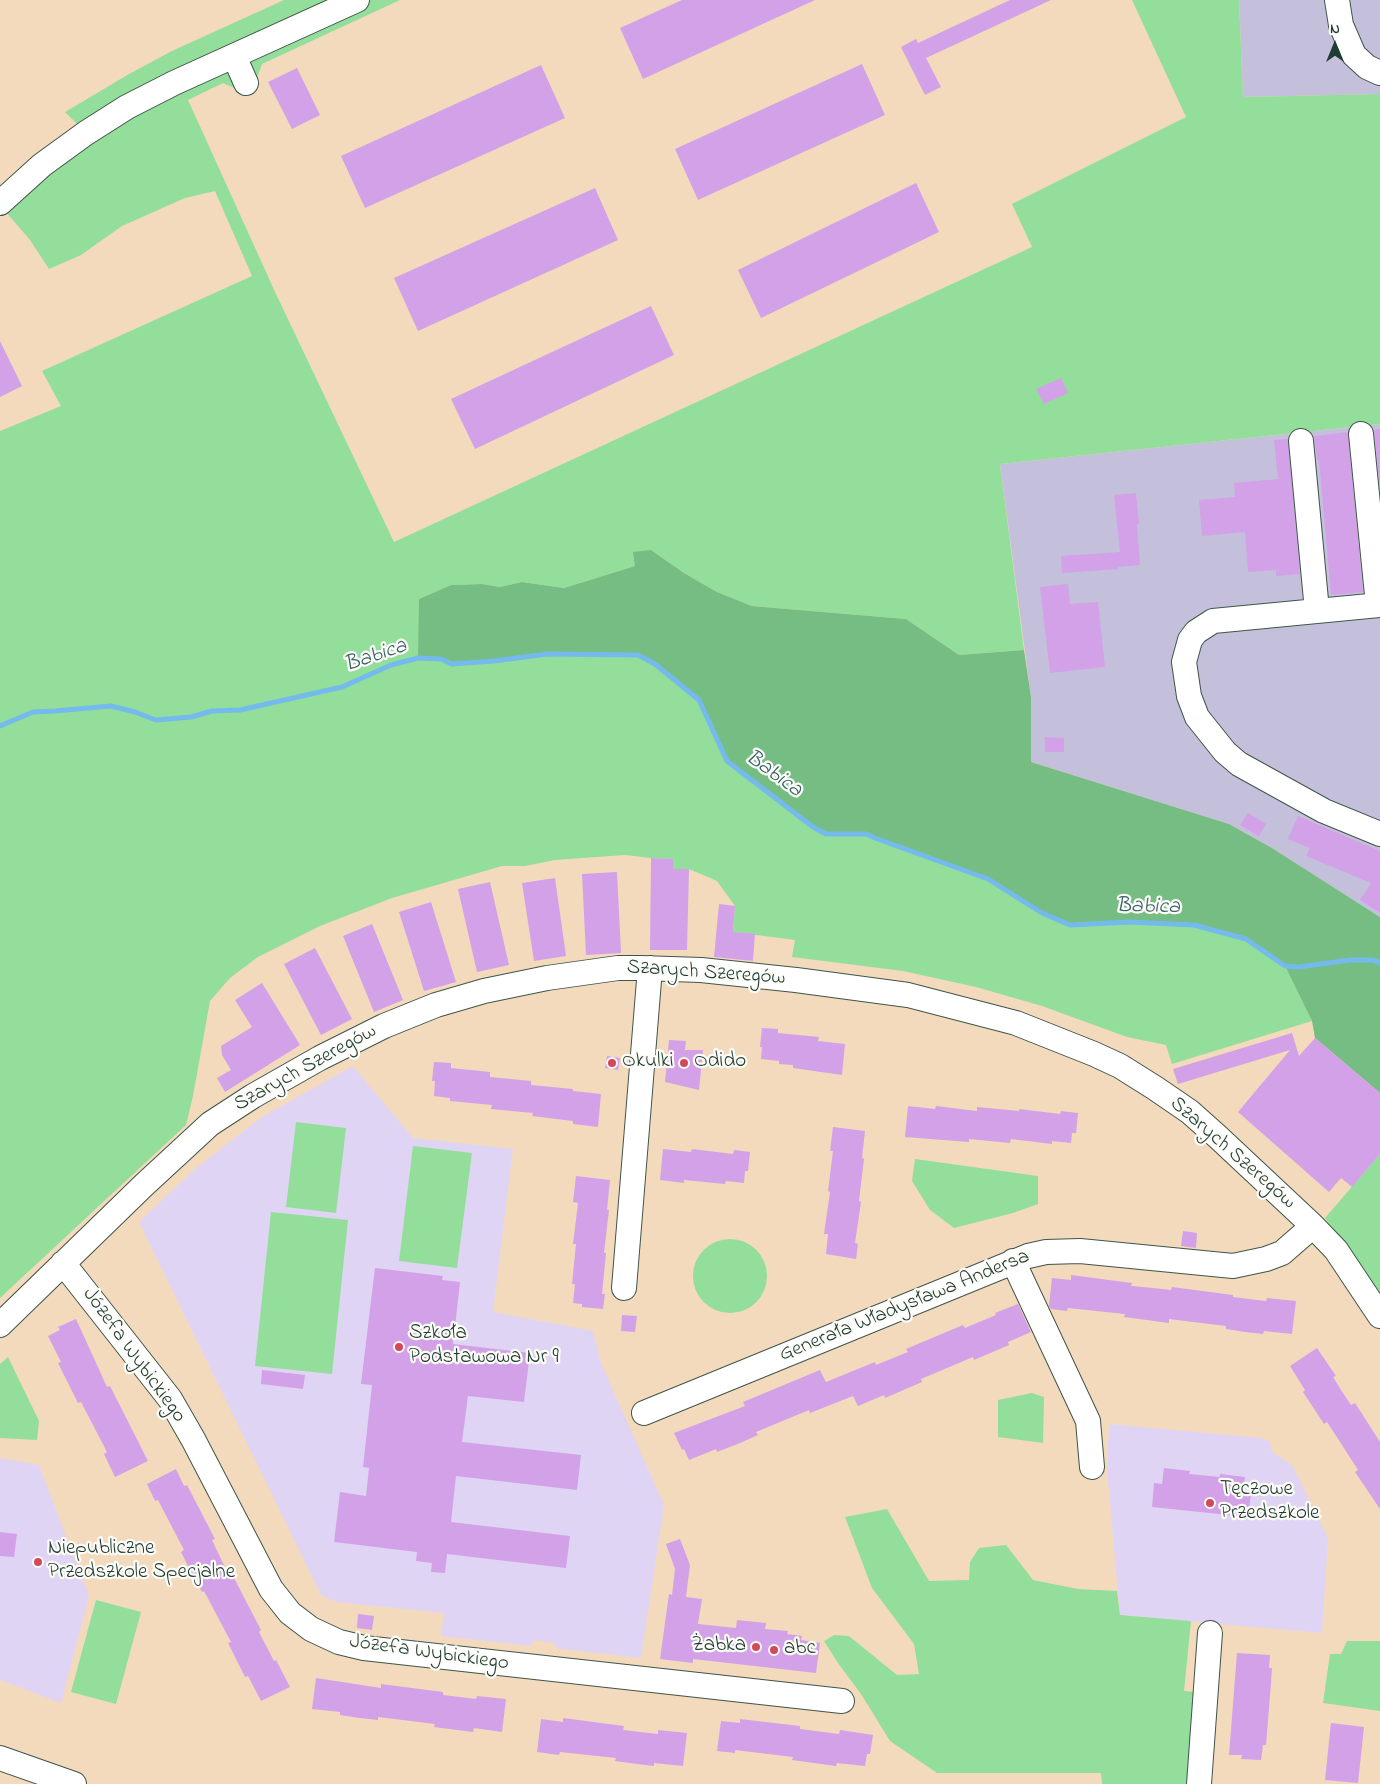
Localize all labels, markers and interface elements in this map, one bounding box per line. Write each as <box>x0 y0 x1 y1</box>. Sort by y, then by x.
text: N <box>1330 19 1340 40</box>
north arrow <box>1310 20 1360 70</box>
water label: Babica <box>341 634 411 680</box>
water label: Babica <box>739 746 807 804</box>
water label: Babica <box>1116 894 1180 922</box>
street label: Szarych Szeregów <box>626 956 786 992</box>
street label: Szarych Szeregów <box>230 1020 382 1118</box>
place label: Okulki <box>622 1050 673 1076</box>
place label: Odido <box>694 1050 746 1076</box>
marker: Okulki <box>606 1057 618 1069</box>
marker: Odido <box>678 1057 690 1069</box>
street label: Szarych Szeregów <box>1164 1092 1300 1216</box>
street label: Generała Władysława Andersa <box>776 1245 1034 1369</box>
street label: Józefa Wybickiego <box>76 1284 190 1428</box>
place label: Szkoła Podstawowa Nr 9 <box>409 1322 559 1372</box>
marker: Szkoła Podstawowa Nr 9 <box>393 1341 405 1353</box>
place label: Tęczowe Przedszkole <box>1220 1478 1319 1528</box>
marker: Tęczowe Przedszkole <box>1204 1497 1216 1509</box>
place label: Niepubliczne Przedszkole Specjalne <box>48 1537 235 1587</box>
marker: Niepubliczne Przedszkole Specjalne <box>32 1556 44 1568</box>
street label: Józefa Wybickiego <box>348 1630 510 1678</box>
place label: Żabka <box>692 1634 746 1660</box>
place label: abc <box>784 1637 816 1663</box>
marker: Żabka <box>750 1641 762 1653</box>
marker: abc <box>768 1644 780 1656</box>

